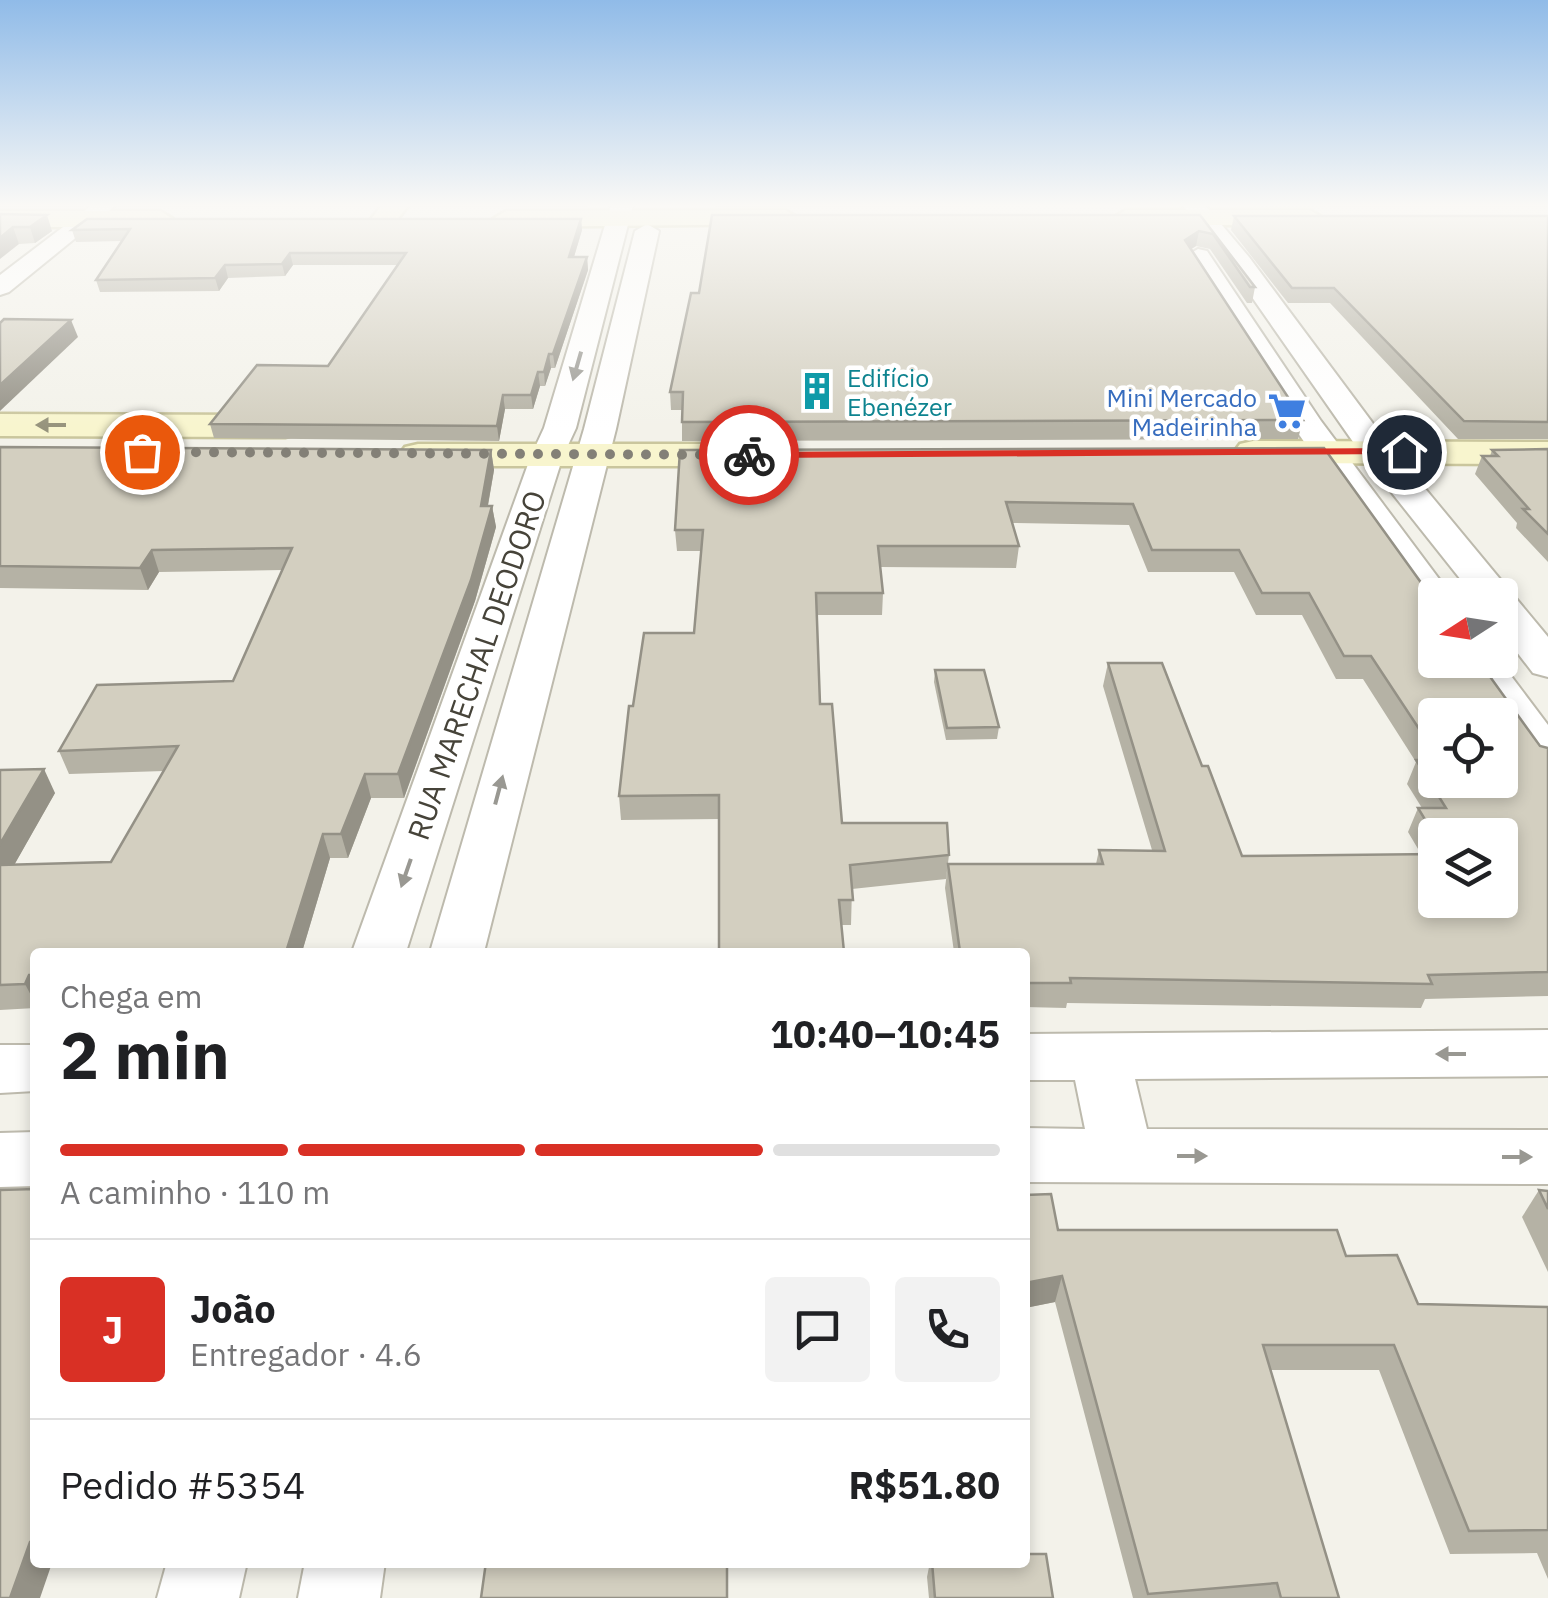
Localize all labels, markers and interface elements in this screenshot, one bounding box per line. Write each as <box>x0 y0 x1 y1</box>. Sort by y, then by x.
one-way arrow <box>569 351 585 382</box>
place label: Edifício Ebenézer <box>847 361 952 423</box>
building icon: Edifício Ebenézer <box>796 370 838 412</box>
place label: Mini Mercado Madeirinha <box>1107 381 1257 443</box>
supermarket icon: Mini Mercado Madeirinha <box>1266 390 1308 432</box>
courier <box>699 405 799 505</box>
pin <box>100 410 185 495</box>
pin <box>1362 410 1447 495</box>
one-way arrow <box>34 417 66 433</box>
icon: bag <box>115 425 170 480</box>
icon: home <box>1377 425 1432 480</box>
icon: bike <box>722 428 777 483</box>
street label: RUA MARECHAL DEODORO <box>398 485 554 845</box>
north arrow <box>1418 578 1518 678</box>
map controls <box>1418 578 1518 918</box>
button: locate <box>1418 698 1518 798</box>
one-way arrow <box>492 775 508 806</box>
button: layers <box>1418 818 1518 918</box>
one-way arrow <box>398 858 413 888</box>
text: Chega em <box>60 975 203 1017</box>
text: 10:40–10:45 <box>770 1009 1000 1058</box>
text: 2 min <box>60 1012 230 1097</box>
one-way arrow <box>1434 1046 1466 1062</box>
one-way arrow <box>1177 1148 1209 1164</box>
one-way arrow <box>1502 1149 1534 1165</box>
text: A caminho · 110 m <box>60 1171 330 1213</box>
button: chat <box>765 1277 870 1382</box>
button: phone <box>895 1277 1000 1382</box>
text: João <box>190 1284 276 1333</box>
text: J <box>102 1305 123 1354</box>
text: Entregador · 4.6 <box>190 1333 422 1375</box>
text: Pedido #5354 <box>60 1460 305 1509</box>
text: R$51.80 <box>849 1460 1000 1509</box>

